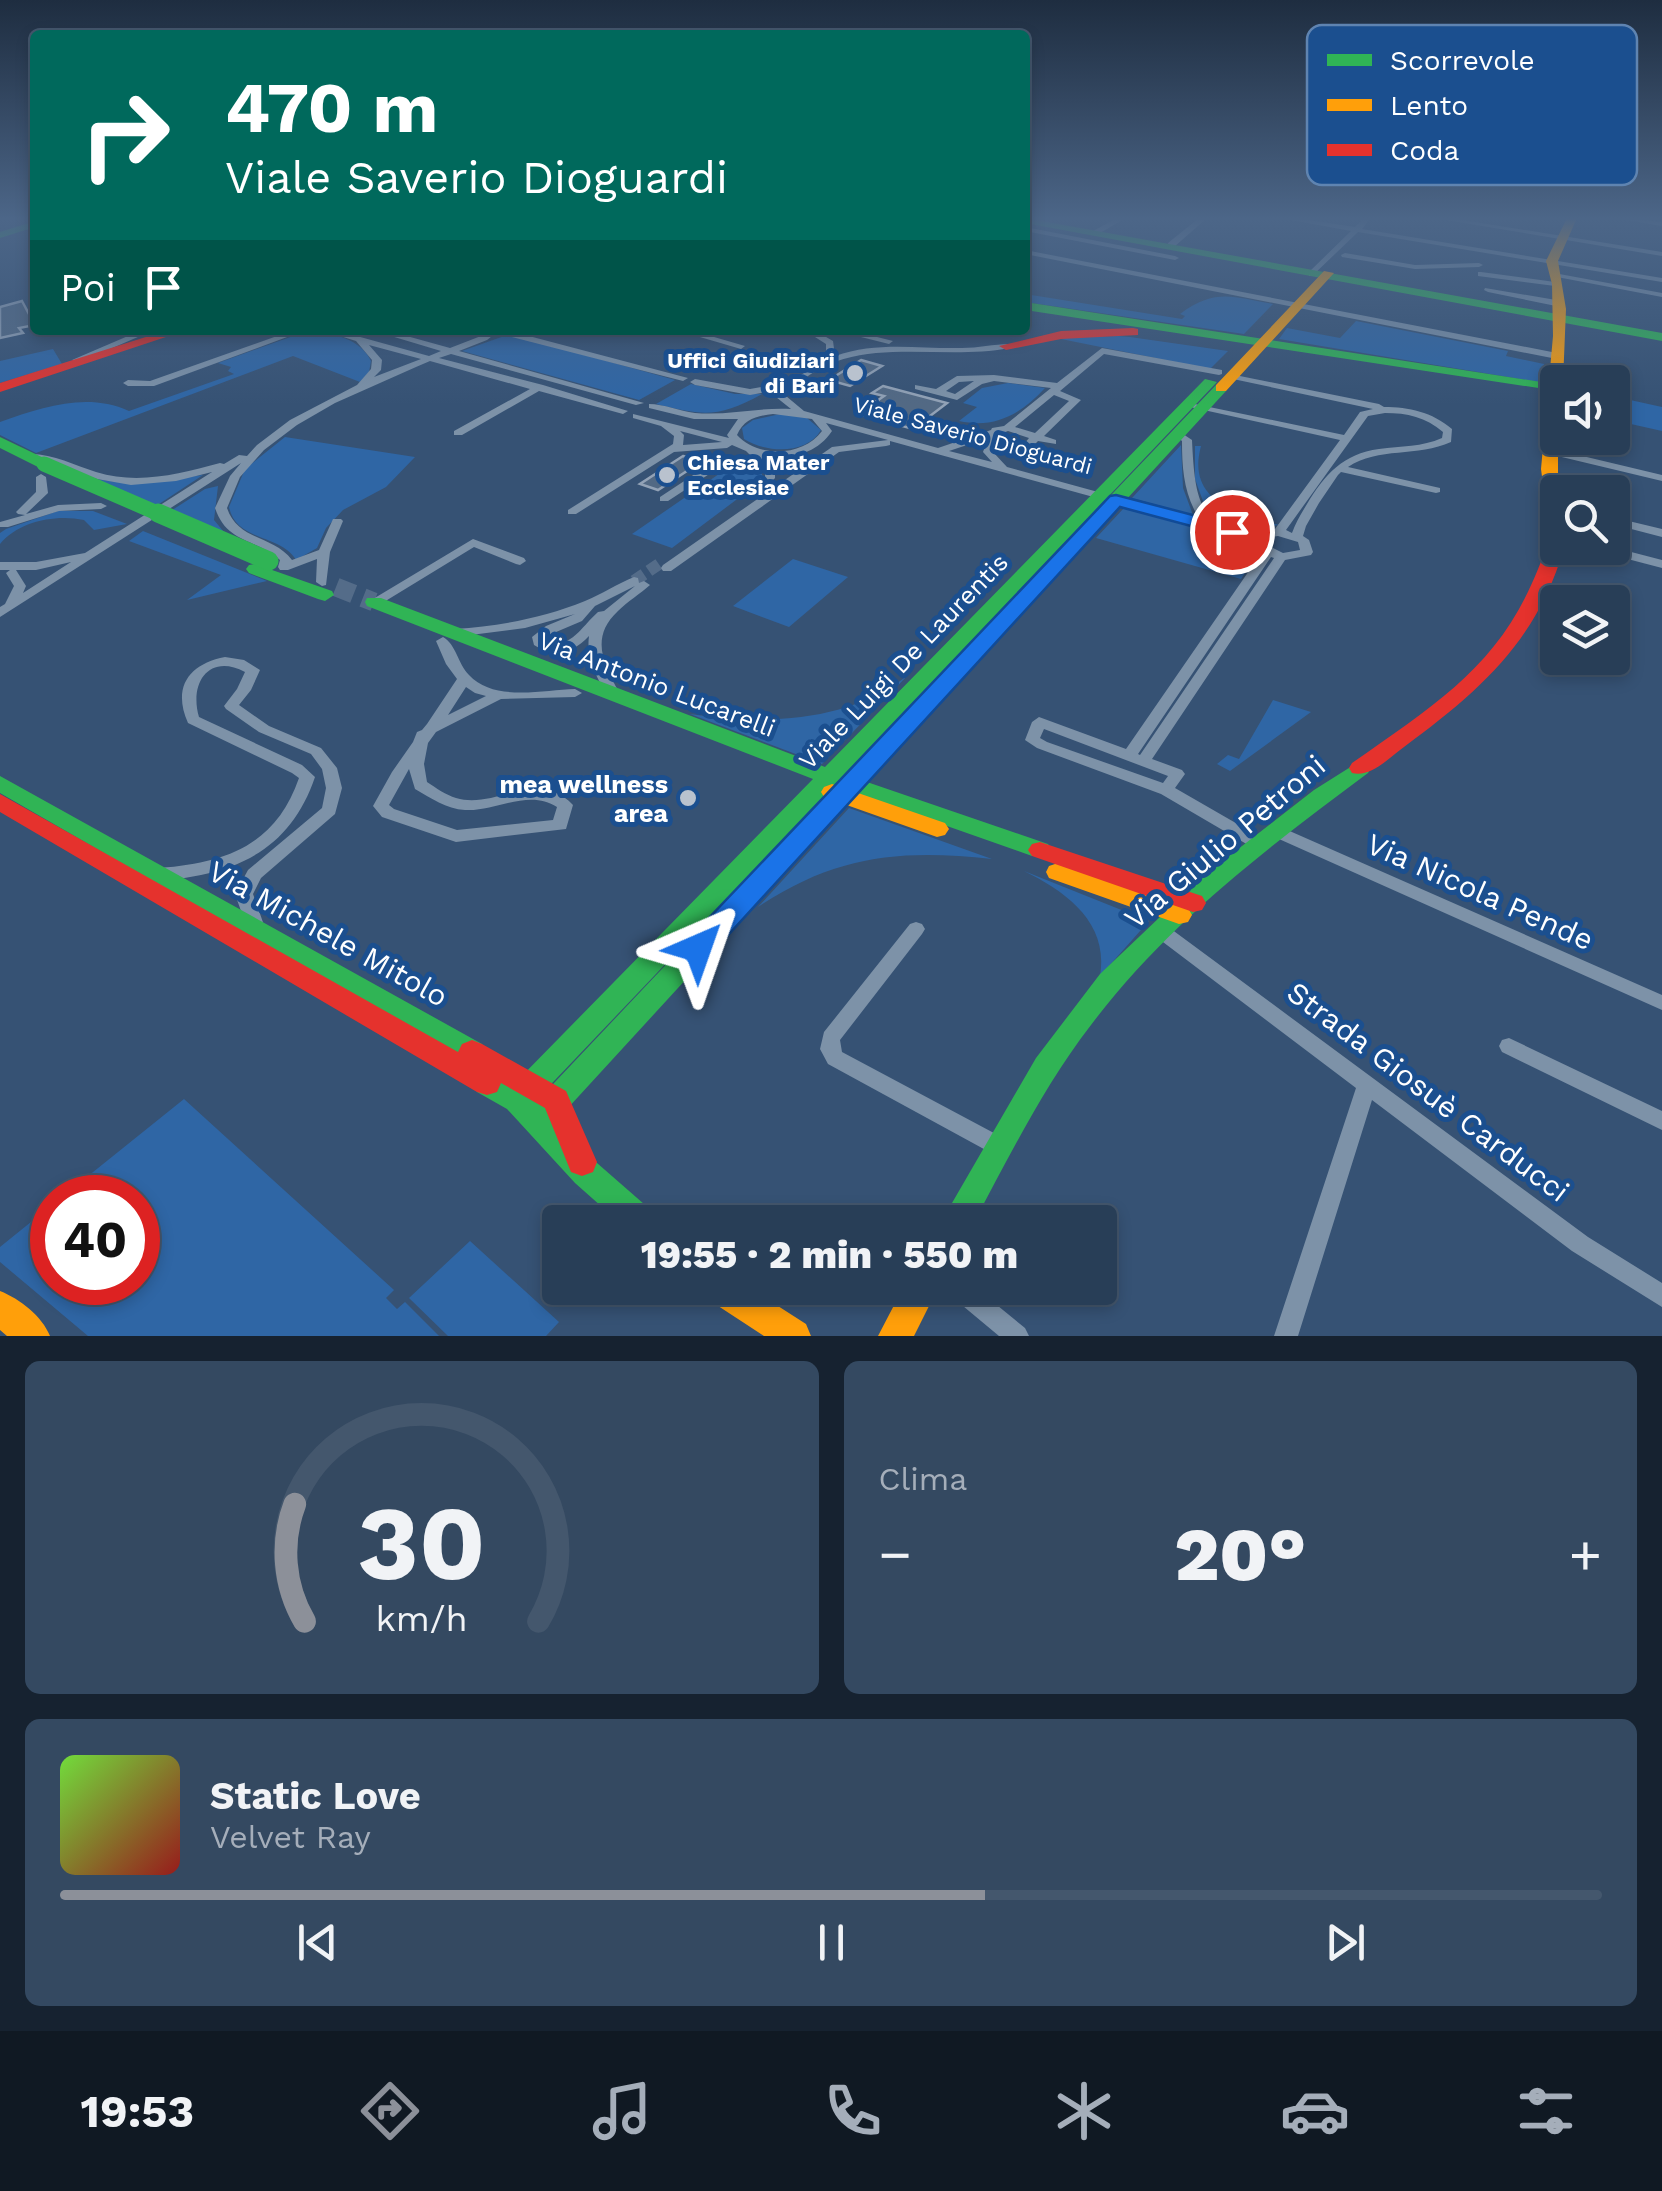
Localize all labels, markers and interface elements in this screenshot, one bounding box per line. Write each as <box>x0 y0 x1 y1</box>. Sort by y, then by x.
legend <box>1307 25 1637 185</box>
text: Scorrevole <box>1390 44 1535 77</box>
text: 470 m <box>225 67 438 149</box>
icon: right <box>60 70 190 200</box>
text: Lento <box>1390 89 1468 122</box>
text: Coda <box>1390 134 1460 167</box>
text: Viale Saverio Dioguardi <box>225 151 728 204</box>
icon: arrive <box>136 260 191 315</box>
text: Poi <box>60 266 116 310</box>
place label: Uffici Giudiziari di Bari <box>667 348 835 398</box>
marker: Uffici Giudiziari di Bari <box>844 362 866 384</box>
map controls <box>1540 365 1630 675</box>
button: sound <box>1540 365 1630 455</box>
street label: Viale Saverio Dioguardi <box>851 392 1095 479</box>
place label: Chiesa Mater Ecclesiae <box>687 450 830 500</box>
marker: Chiesa Mater Ecclesiae <box>656 464 678 486</box>
button: search <box>1540 475 1630 565</box>
pin <box>1190 490 1275 575</box>
icon: arrive <box>1205 505 1260 560</box>
street label: Viale Luigi De Laurentis <box>793 548 1014 775</box>
button: layers <box>1540 585 1630 675</box>
street label: Via Antonio Lucarelli <box>534 626 779 743</box>
street label: Via Giulio Petroni <box>1117 747 1332 936</box>
place label: mea wellness area <box>499 770 669 828</box>
marker: mea wellness area <box>677 787 699 809</box>
street label: Via Nicola Pende <box>1361 826 1599 957</box>
street label: Via Michele Mitolo <box>202 853 454 1014</box>
position arrow <box>646 896 750 1000</box>
street label: Strada Giosuè Carducci <box>1281 974 1576 1209</box>
speed limit sign: 40 <box>30 1175 160 1305</box>
text: 19:55 · 2 min · 550 m <box>641 1233 1018 1277</box>
text: Clima <box>879 1460 967 1498</box>
text: 30 <box>357 1482 486 1604</box>
text: 20° <box>1174 1510 1306 1598</box>
text: − <box>879 1522 912 1586</box>
text: + <box>1569 1522 1602 1586</box>
text: km/h <box>376 1598 468 1640</box>
text: Static Love <box>210 1774 421 1818</box>
text: Velvet Ray <box>210 1818 371 1856</box>
icon: previous <box>290 1915 345 1970</box>
icon: pause <box>804 1915 859 1970</box>
icon: next <box>1318 1915 1373 1970</box>
icon: directions <box>355 2076 425 2146</box>
icon: music <box>587 2076 657 2146</box>
icon: phone <box>818 2076 888 2146</box>
icon: climate <box>1049 2076 1119 2146</box>
icon: car <box>1280 2076 1350 2146</box>
icon: filters <box>1511 2076 1581 2146</box>
text: 19:53 <box>81 2085 194 2138</box>

